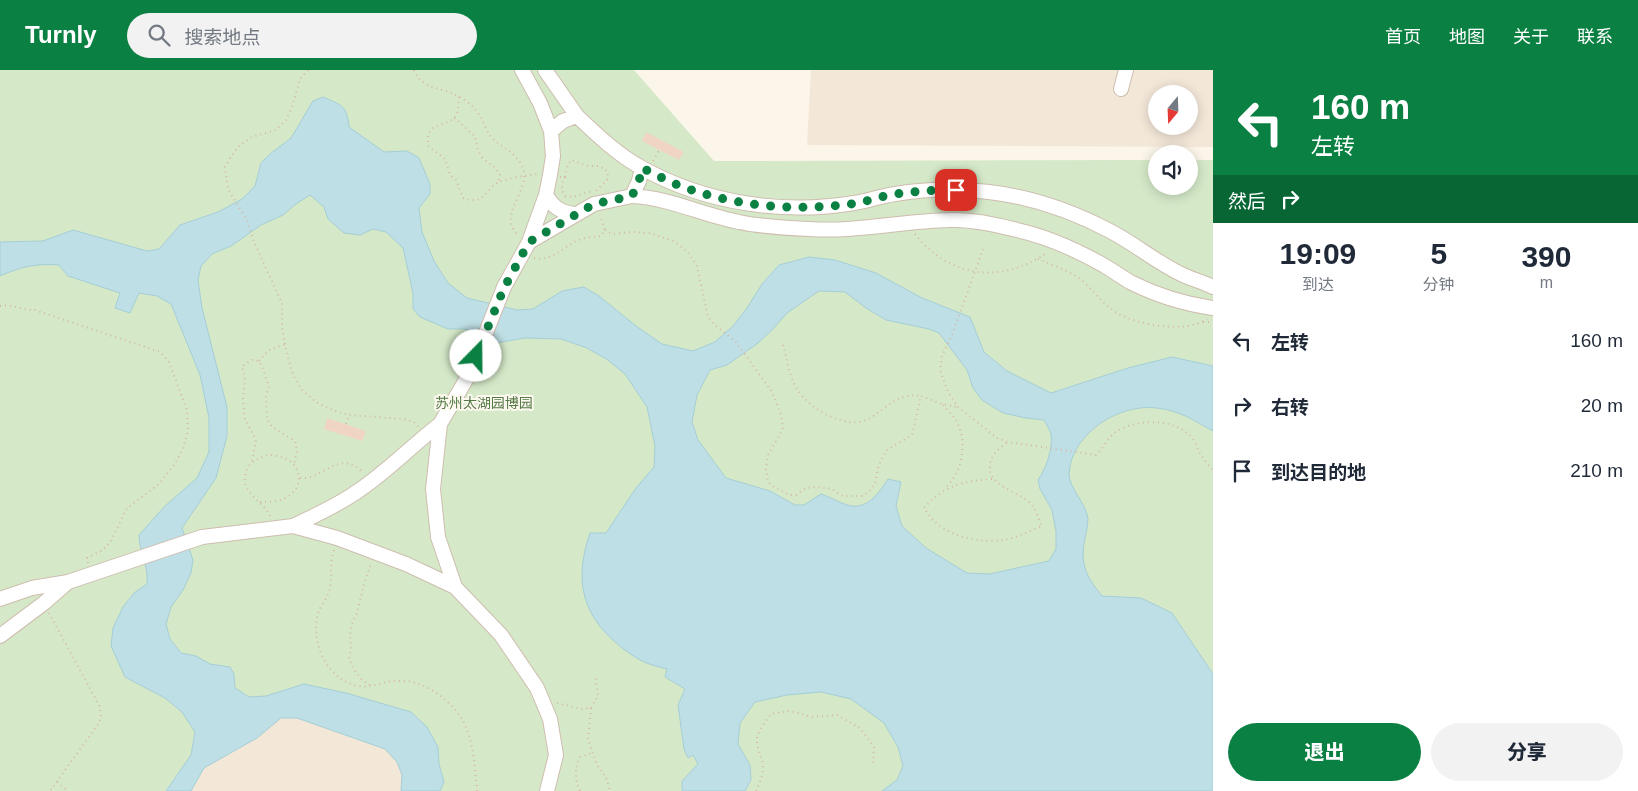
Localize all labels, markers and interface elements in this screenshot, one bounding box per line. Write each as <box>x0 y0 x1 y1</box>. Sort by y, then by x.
search box <box>127 13 477 58</box>
text: Turnly <box>25 21 97 48</box>
icon: search <box>145 21 173 49</box>
text: 搜索地点 <box>185 27 261 48</box>
text: 首页 <box>1385 27 1421 47</box>
text: 地图 <box>1449 27 1485 47</box>
text: 关于 <box>1513 27 1549 47</box>
text: 联系 <box>1577 27 1613 47</box>
north arrow <box>1148 85 1198 135</box>
map controls <box>1148 85 1198 195</box>
text: 160 m <box>1311 87 1410 126</box>
icon: left <box>1228 90 1293 155</box>
text: 左转 <box>1311 134 1355 159</box>
button: sound <box>1148 145 1198 195</box>
pin <box>935 169 977 211</box>
icon: arrive <box>942 176 970 204</box>
icon: right <box>1276 185 1304 213</box>
text: 然后 <box>1228 191 1266 212</box>
text: 19:09 <box>1280 237 1356 270</box>
text: 5 <box>1430 237 1447 270</box>
text: 390 <box>1521 240 1571 273</box>
text: m <box>1540 274 1553 291</box>
text: 到达 <box>1302 276 1334 293</box>
text: 分钟 <box>1423 276 1455 293</box>
icon: left <box>1228 327 1256 355</box>
position arrow <box>449 329 501 381</box>
text: 160 m <box>1570 330 1623 351</box>
text: 左转 <box>1271 332 1309 353</box>
icon: right <box>1228 392 1256 420</box>
park label: 苏州太湖园博园 <box>435 395 533 411</box>
text: 20 m <box>1581 395 1623 416</box>
text: 右转 <box>1271 397 1309 418</box>
icon: arrive <box>1228 457 1256 485</box>
text: 210 m <box>1570 460 1623 481</box>
text: 到达目的地 <box>1271 462 1366 483</box>
button: 退出 <box>1228 723 1421 781</box>
button: 分享 <box>1431 723 1623 781</box>

